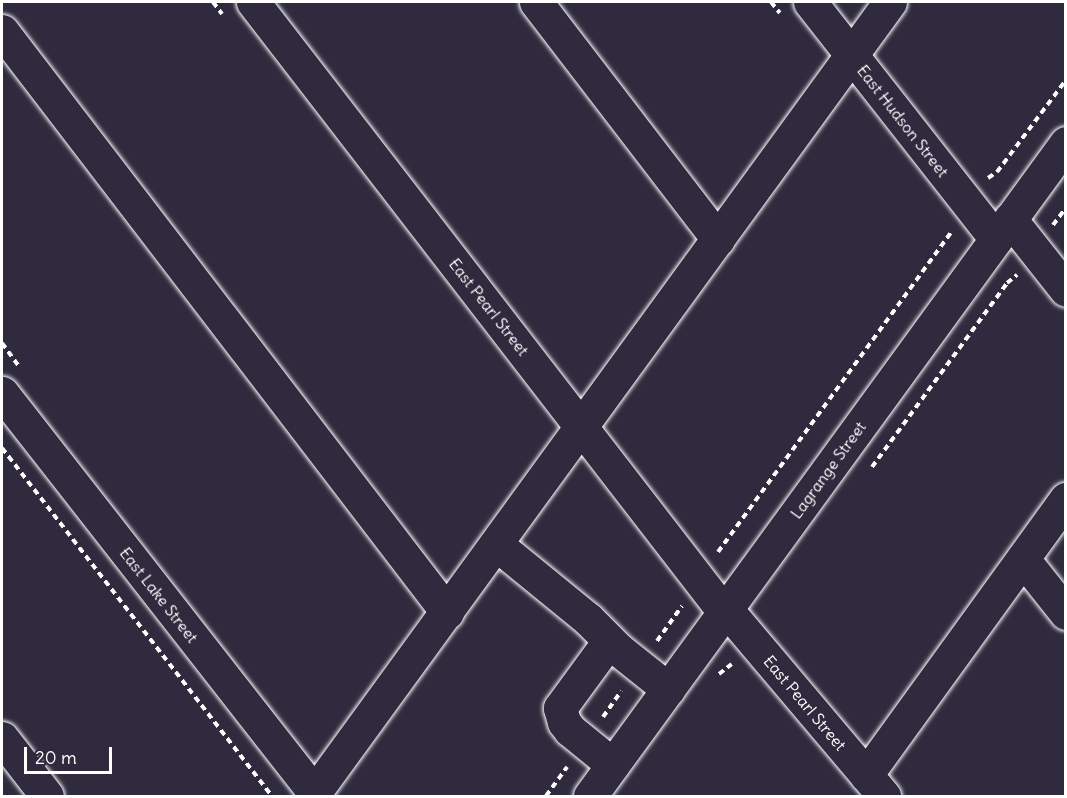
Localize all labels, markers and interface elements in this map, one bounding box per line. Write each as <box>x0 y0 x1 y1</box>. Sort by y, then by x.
street label: East Hudson Street <box>853 61 953 181</box>
street label: East Pearl Street <box>445 255 533 359</box>
street label: Lagrange Street <box>786 418 870 522</box>
street label: East Lake Street <box>116 544 202 646</box>
street label: East Pearl Street <box>760 652 850 754</box>
scale bar <box>27 735 116 773</box>
text: 20 m <box>35 746 77 769</box>

